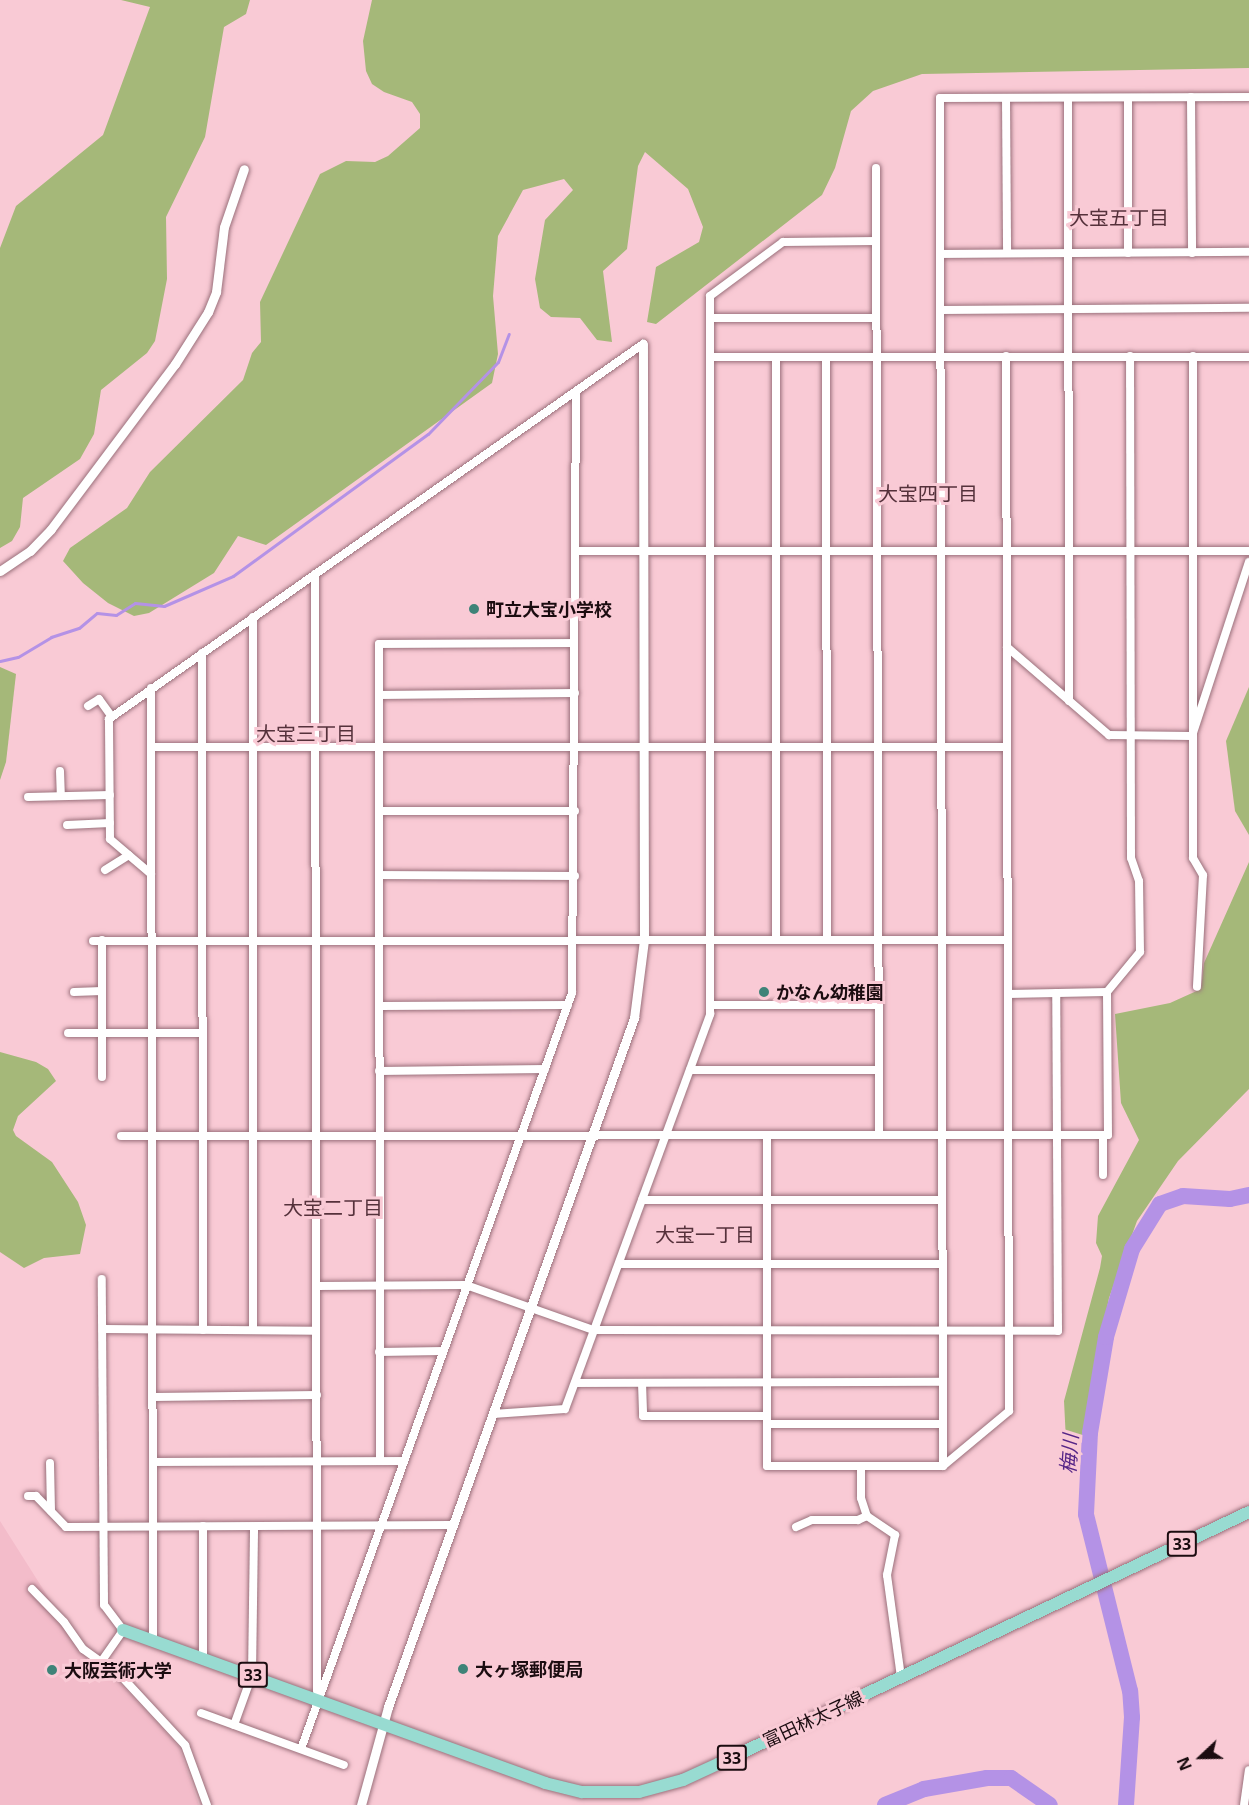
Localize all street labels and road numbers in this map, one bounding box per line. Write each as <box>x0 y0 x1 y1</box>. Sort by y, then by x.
road number: 33 <box>1166 1531 1198 1557</box>
road number: 33 <box>236 1662 270 1688</box>
street label: 富田林太子線 <box>759 1686 867 1752</box>
road number: 33 <box>716 1745 748 1771</box>

